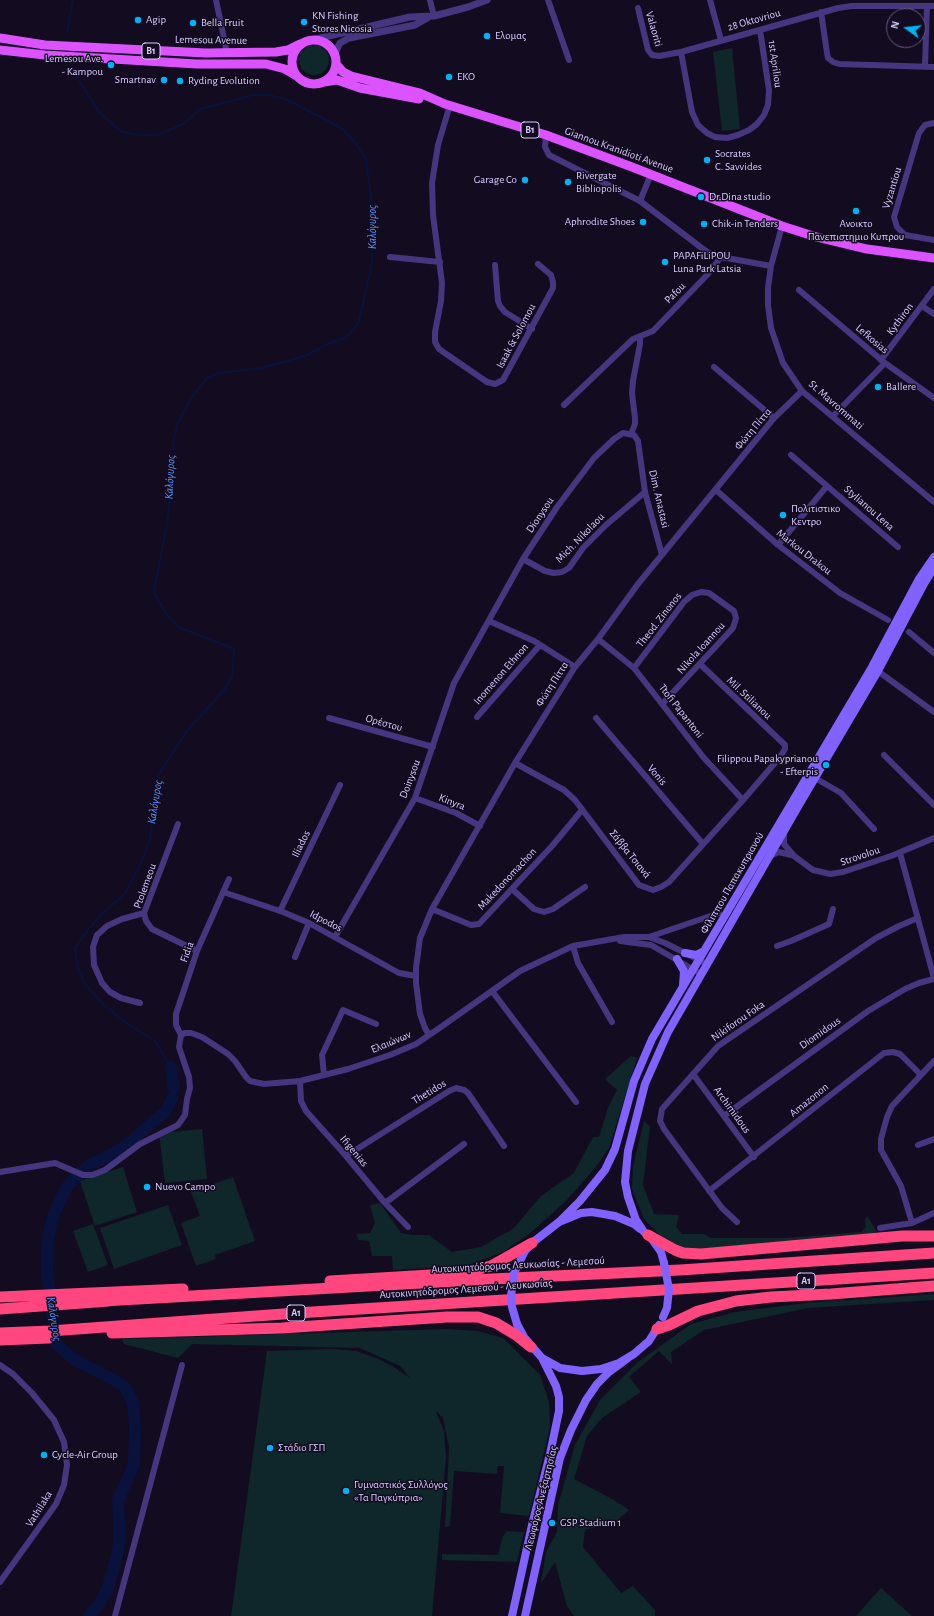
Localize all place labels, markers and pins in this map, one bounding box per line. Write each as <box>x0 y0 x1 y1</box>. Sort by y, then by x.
place label: KN Fishing Stores Nicosia <box>312 9 372 35</box>
place label: Agip <box>146 13 166 27</box>
marker: Agip <box>133 15 143 25</box>
place label: Bella Fruit <box>201 16 244 30</box>
marker: KN Fishing Stores Nicosia <box>299 17 309 27</box>
marker: Bella Fruit <box>188 18 198 28</box>
place label: Ελομας <box>495 29 526 43</box>
marker: Ελομας <box>482 31 492 41</box>
place label: Lemesou Ave. - Kampou <box>45 52 103 78</box>
marker: Lemesou Ave. - Kampou <box>106 60 116 70</box>
place label: EKO <box>457 70 475 84</box>
marker: EKO <box>444 72 454 82</box>
place label: Smartnav <box>115 73 156 87</box>
place label: Ryding Evolution <box>188 74 260 88</box>
marker: Smartnav <box>159 75 169 85</box>
marker: Ryding Evolution <box>175 76 185 86</box>
place label: Socrates C. Savvides <box>715 147 762 173</box>
marker: Socrates C. Savvides <box>702 155 712 165</box>
place label: Rivergate Bibliopolis <box>576 169 621 195</box>
place label: Garage Co <box>474 173 517 187</box>
marker: Garage Co <box>520 175 530 185</box>
marker: Rivergate Bibliopolis <box>563 177 573 187</box>
place label: Dr.Dina studio <box>709 190 771 204</box>
marker: Dr.Dina studio <box>696 192 706 202</box>
marker: Ανοικτο Πανεπιστημιο Κυπρου <box>851 206 861 216</box>
place label: Aphrodite Shoes <box>565 215 635 229</box>
marker: Aphrodite Shoes <box>638 217 648 227</box>
place label: Chik-in Tenders <box>712 217 778 231</box>
place label: Ανοικτο Πανεπιστημιο Κυπρου <box>808 217 904 243</box>
marker: Chik-in Tenders <box>699 219 709 229</box>
place label: PAPAFiLiPOU Luna Park Latsia <box>673 249 741 275</box>
marker: PAPAFiLiPOU Luna Park Latsia <box>660 257 670 267</box>
place label: Ballere <box>886 380 916 394</box>
marker: Ballere <box>873 382 883 392</box>
place label: Πολιτιστικο Κεντρο <box>791 502 840 528</box>
marker: Πολιτιστικο Κεντρο <box>778 510 788 520</box>
place label: Filippou Papakyprianou - Efterpis <box>717 752 818 778</box>
marker: Filippou Papakyprianou - Efterpis <box>821 760 831 770</box>
place label: Nuevo Campo <box>155 1180 215 1194</box>
marker: Nuevo Campo <box>142 1182 152 1192</box>
place label: Στάδιο ΓΣΠ <box>278 1441 326 1455</box>
marker: Στάδιο ΓΣΠ <box>265 1443 275 1453</box>
place label: Cycle-Air Group <box>52 1448 118 1462</box>
marker: Cycle-Air Group <box>39 1450 49 1460</box>
place label: Γυμναστικός Συλλόγος «Τα Παγκύπρια» <box>354 1478 448 1504</box>
marker: Γυμναστικός Συλλόγος «Τα Παγκύπρια» <box>341 1486 351 1496</box>
place label: GSP Stadium 1 <box>560 1516 621 1530</box>
marker: GSP Stadium 1 <box>547 1518 557 1528</box>

